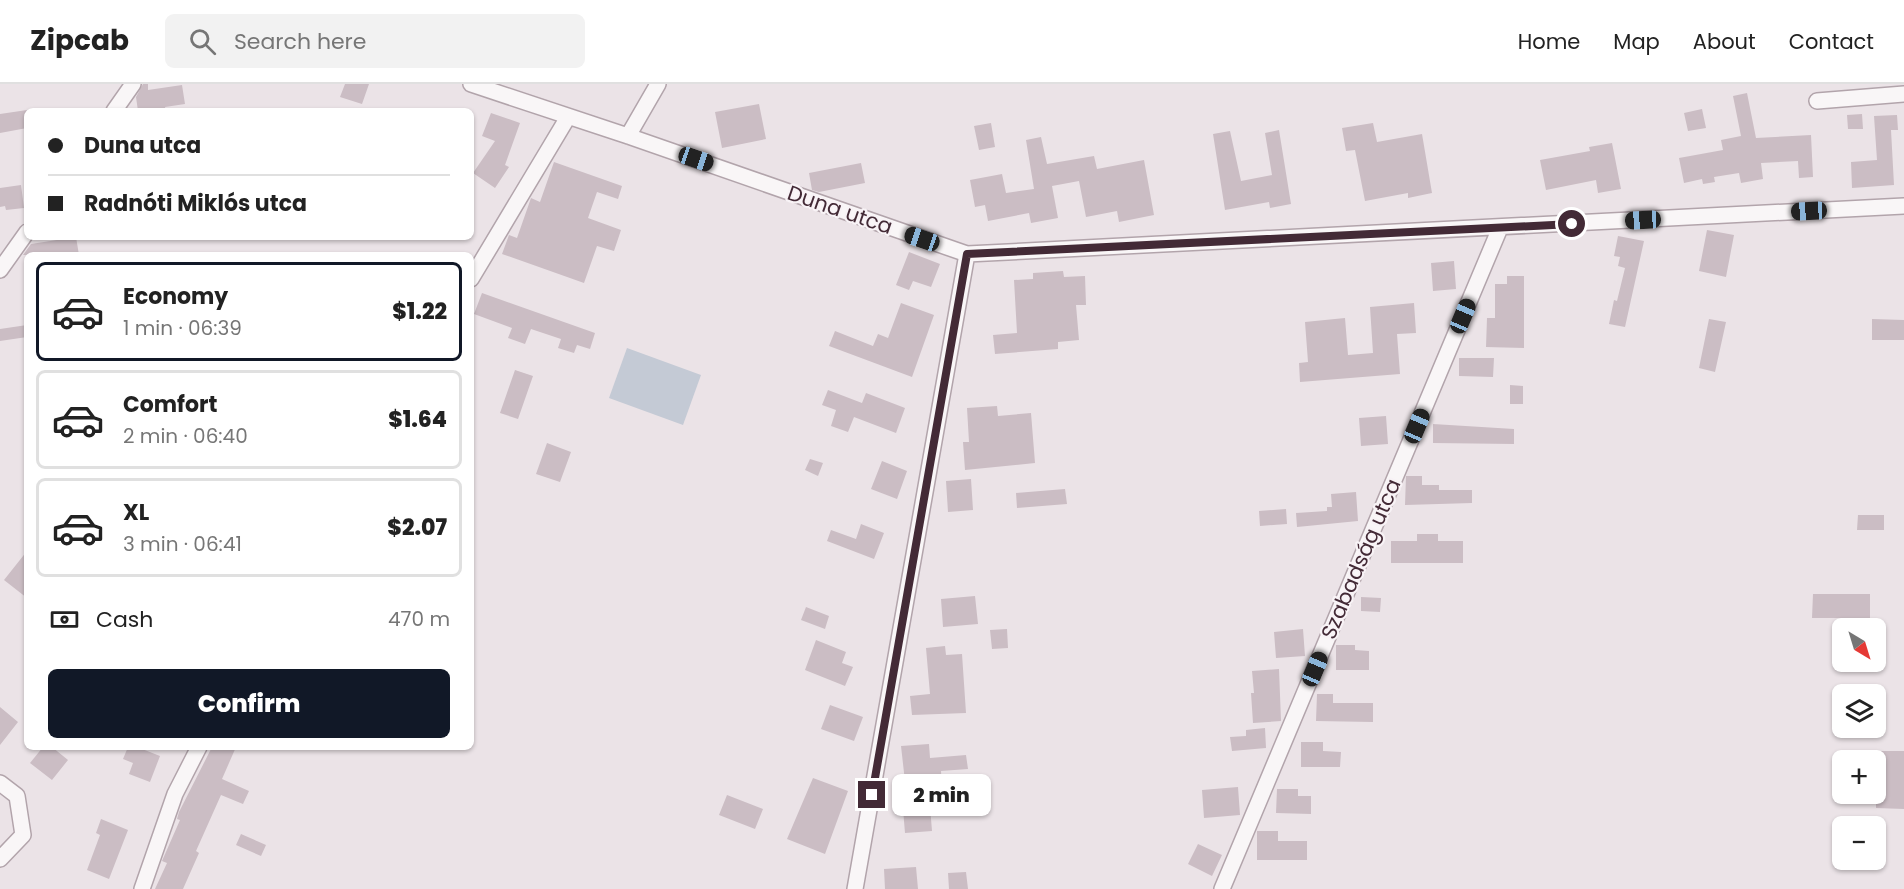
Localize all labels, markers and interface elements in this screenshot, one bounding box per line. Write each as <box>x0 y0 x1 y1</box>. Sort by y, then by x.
search box <box>165 14 585 68</box>
text: Zipcab <box>30 21 129 60</box>
icon: search <box>186 25 219 58</box>
text: Search here <box>234 26 366 57</box>
text: Home <box>1518 27 1580 56</box>
text: Map <box>1613 27 1660 56</box>
text: About <box>1693 27 1756 56</box>
text: Contact <box>1789 27 1874 56</box>
text: Duna utca <box>84 130 201 161</box>
car <box>676 145 716 173</box>
street label: Duna utca <box>784 178 897 241</box>
text: Radnóti Miklós utca <box>84 188 307 219</box>
car <box>1791 201 1827 221</box>
route start <box>1558 210 1585 237</box>
car <box>1625 210 1661 230</box>
car <box>902 225 942 253</box>
text: Economy <box>123 281 228 312</box>
icon: car <box>51 285 105 339</box>
text: $1.22 <box>392 296 447 327</box>
car <box>1448 296 1478 336</box>
text: 1 min · 06:39 <box>123 314 242 342</box>
text: Comfort <box>123 389 217 420</box>
icon: car <box>51 393 105 447</box>
text: $1.64 <box>388 404 447 435</box>
car <box>1402 406 1432 446</box>
text: 2 min · 06:40 <box>123 422 248 450</box>
street label: Szabadság utca <box>1314 474 1407 643</box>
text: XL <box>123 497 149 528</box>
icon: car <box>51 501 105 555</box>
text: $2.07 <box>387 512 447 543</box>
text: 3 min · 06:41 <box>123 530 242 558</box>
icon: cash <box>48 603 81 636</box>
text: Cash <box>96 604 153 635</box>
text: 470 m <box>388 605 450 633</box>
north arrow <box>1832 618 1886 672</box>
map controls <box>1832 618 1886 870</box>
car <box>1300 649 1330 689</box>
button: Confirm <box>48 669 450 738</box>
button: layers <box>1832 684 1886 738</box>
button: + <box>1832 750 1886 804</box>
callout: 2 min <box>893 774 992 816</box>
route end <box>858 781 885 808</box>
text: 2 min <box>913 781 970 809</box>
button: − <box>1832 816 1886 870</box>

